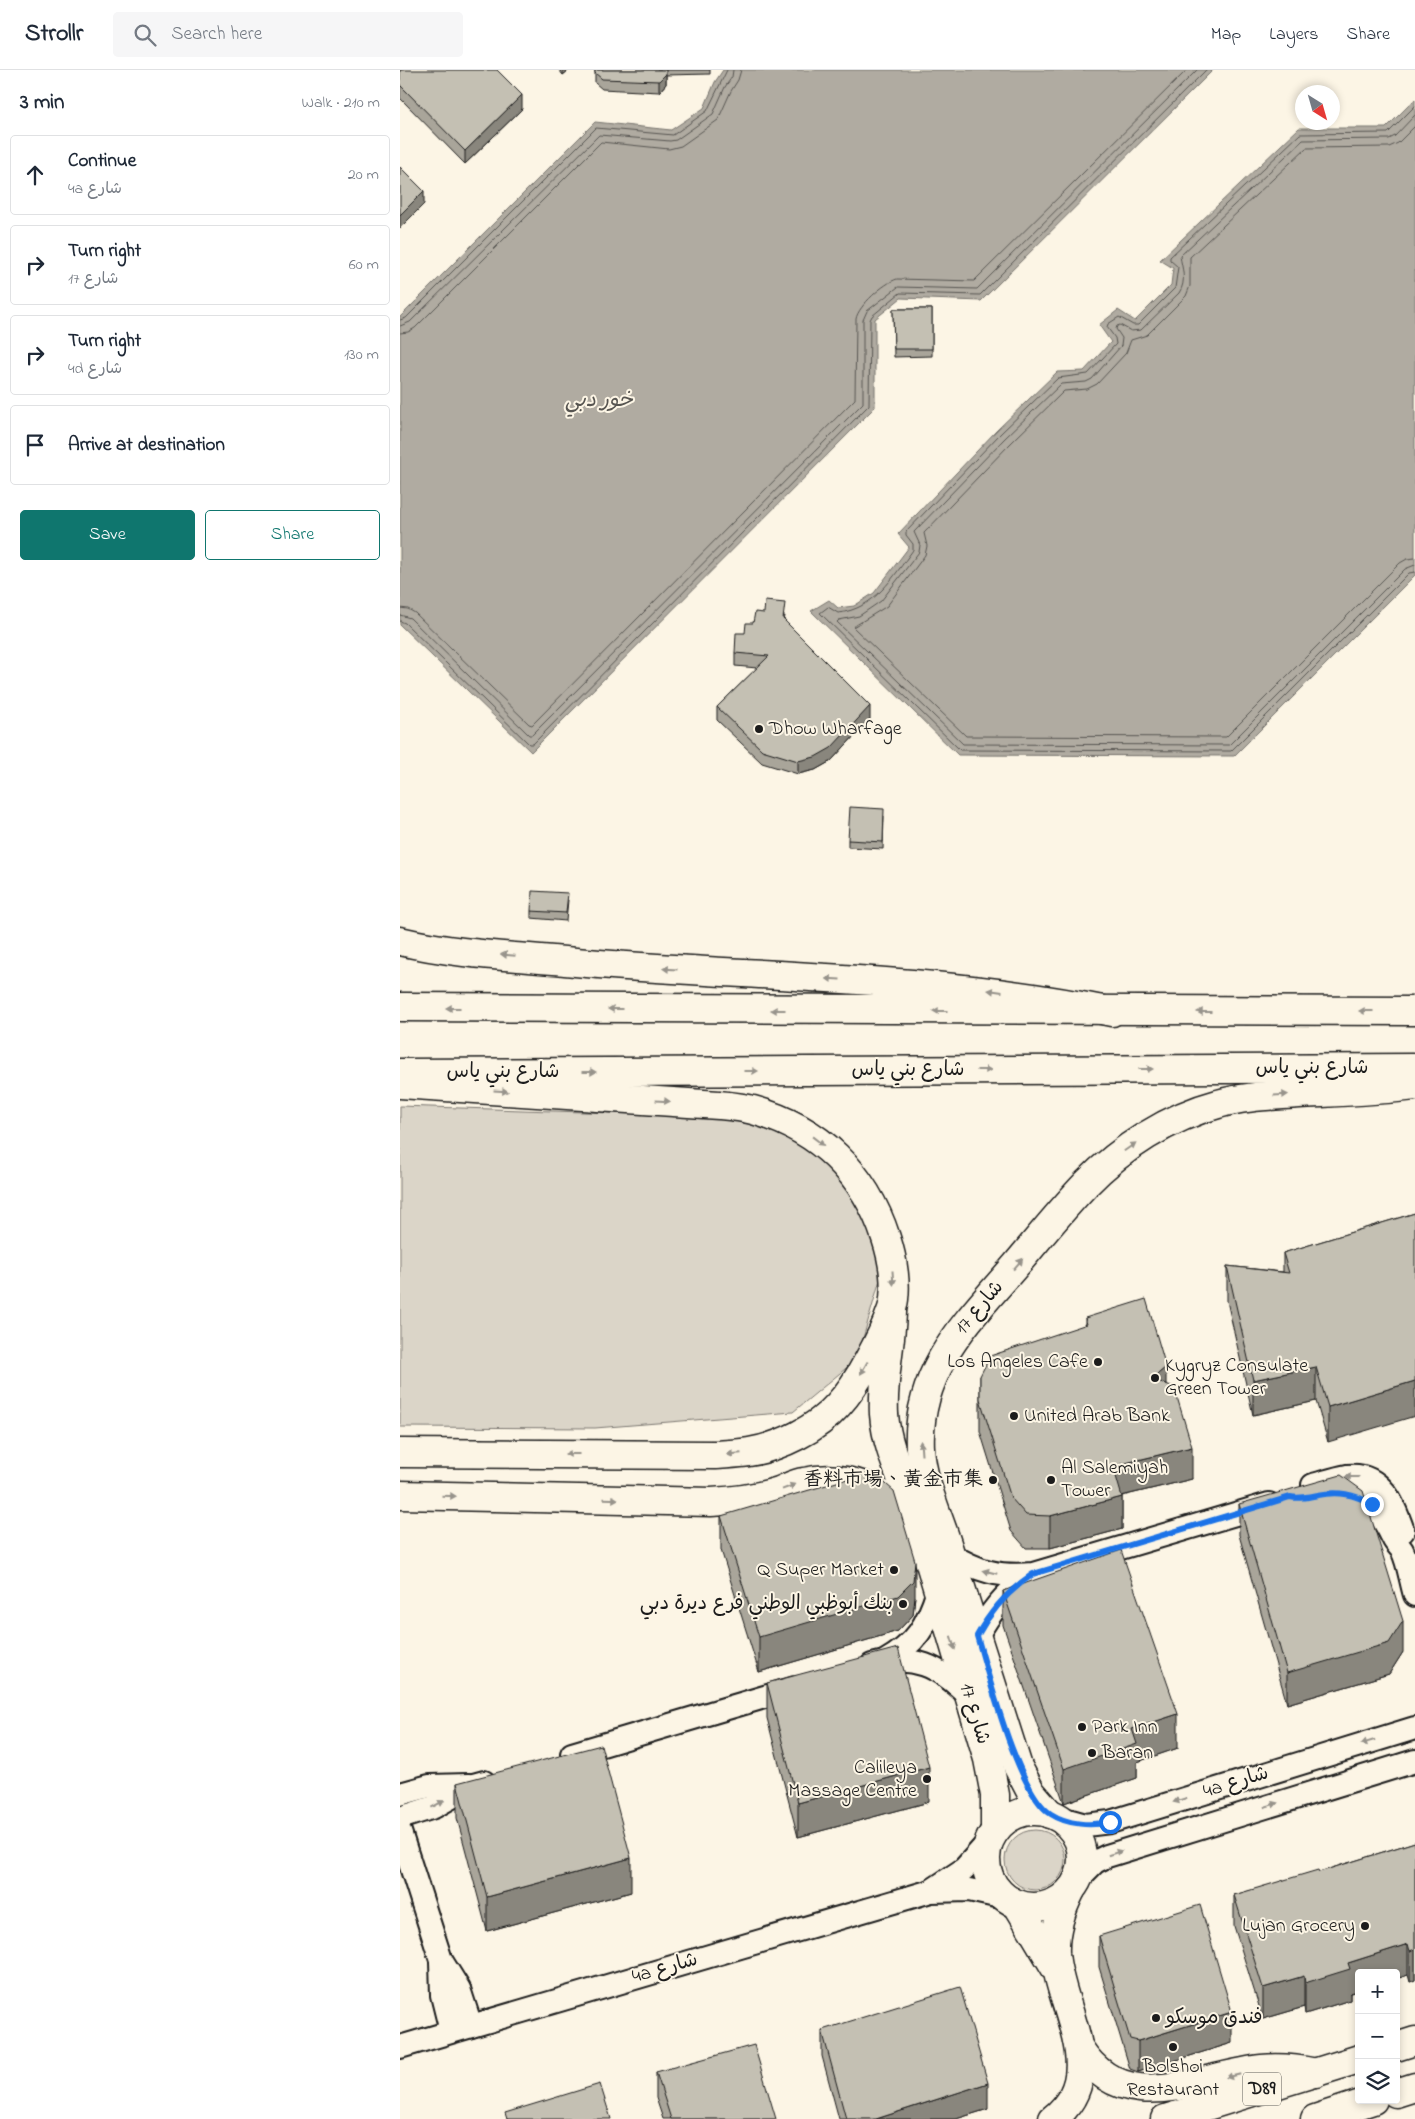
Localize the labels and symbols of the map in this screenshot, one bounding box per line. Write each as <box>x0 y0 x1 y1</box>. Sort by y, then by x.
north arrow <box>1295 85 1340 130</box>
water label: خور دبي <box>565 386 634 417</box>
place label: Dhow Wharfage <box>768 715 902 745</box>
marker: Dhow Wharfage <box>753 723 765 735</box>
one-way arrow <box>500 951 516 959</box>
one-way arrow <box>662 965 678 973</box>
one-way arrow <box>824 975 840 983</box>
one-way arrow <box>986 987 1002 995</box>
one-way arrow <box>445 1004 461 1012</box>
one-way arrow <box>607 1005 623 1013</box>
one-way arrow <box>770 1006 786 1014</box>
one-way arrow <box>932 1006 948 1014</box>
one-way arrow <box>1358 1007 1374 1015</box>
one-way arrow <box>1196 1008 1212 1016</box>
street label: شارع بني ياس <box>1256 1054 1368 1084</box>
street label: شارع بني ياس <box>852 1056 964 1086</box>
street label: شارع بني ياس <box>447 1058 559 1088</box>
one-way arrow <box>1138 1065 1154 1073</box>
one-way arrow <box>976 1066 992 1074</box>
one-way arrow <box>743 1067 759 1075</box>
one-way arrow <box>581 1068 597 1076</box>
one-way arrow <box>493 1087 509 1095</box>
one-way arrow <box>1273 1091 1289 1099</box>
one-way arrow <box>655 1098 671 1106</box>
one-way arrow <box>811 1135 824 1146</box>
one-way arrow <box>1123 1142 1137 1152</box>
one-way arrow <box>1012 1258 1023 1271</box>
one-way arrow <box>889 1271 897 1287</box>
street label: شارع 17 <box>949 1275 1011 1341</box>
place label: Los Angeles Cafe <box>947 1348 1088 1378</box>
place label: Kygryz Consulate Green Tower <box>1165 1352 1308 1404</box>
marker: Los Angeles Cafe <box>1092 1356 1104 1368</box>
one-way arrow <box>860 1361 868 1375</box>
marker: Kygryz Consulate Green Tower <box>1149 1372 1161 1384</box>
place label: United Arab Bank <box>1024 1402 1170 1431</box>
marker: United Arab Bank <box>1008 1410 1020 1422</box>
one-way arrow <box>917 1440 925 1456</box>
one-way arrow <box>563 1450 579 1458</box>
one-way arrow <box>726 1450 742 1458</box>
place label: Al Salemiyah Tower <box>1061 1454 1168 1506</box>
place label: 香料市場、黃金市集 <box>803 1466 983 1495</box>
one-way arrow <box>1344 1473 1360 1481</box>
marker: 香料市場、黃金市集 <box>987 1474 999 1486</box>
marker: Al Salemiyah Tower <box>1045 1474 1057 1486</box>
one-way arrow <box>782 1483 797 1491</box>
one-way arrow <box>441 1492 457 1500</box>
route end <box>1361 1493 1384 1516</box>
one-way arrow <box>603 1495 619 1503</box>
place label: Q Super Market <box>757 1556 884 1585</box>
marker: Q Super Market <box>888 1564 900 1576</box>
one-way arrow <box>982 1568 997 1576</box>
place label: بنك أبوظبي الوطني فرع ديرة دبي <box>640 1590 893 1620</box>
marker: بنك أبوظبي الوطني فرع ديرة دبي <box>897 1598 909 1610</box>
one-way arrow <box>950 1636 958 1651</box>
street label: شارع 17 <box>951 1680 997 1748</box>
place label: Park Inn <box>1092 1713 1158 1742</box>
marker: Park Inn <box>1076 1721 1088 1733</box>
place label: Baran <box>1101 1739 1153 1768</box>
one-way arrow <box>1361 1739 1376 1747</box>
marker: Baran <box>1086 1747 1098 1759</box>
place label: Calileya Massage Centre <box>788 1754 917 1807</box>
street label: 4a شارع <box>1200 1759 1272 1807</box>
marker: Calileya Massage Centre <box>921 1773 933 1785</box>
one-way arrow <box>1172 1797 1187 1805</box>
one-way arrow <box>430 1800 445 1808</box>
one-way arrow <box>1263 1801 1278 1808</box>
route start <box>1099 1811 1122 1834</box>
one-way arrow <box>1108 1849 1123 1857</box>
place label: Lujan Grocery <box>1242 1912 1355 1941</box>
marker: Lujan Grocery <box>1359 1920 1371 1932</box>
street label: 4a شارع <box>629 1946 701 1992</box>
place label: فندق موسكو <box>1164 2004 1262 2033</box>
marker: فندق موسكو <box>1150 2012 1162 2024</box>
marker: Bolshoi Restaurant <box>1167 2041 1179 2053</box>
place label: Bolshoi Restaurant <box>1127 2053 1220 2105</box>
one-way arrow <box>1225 2072 1240 2080</box>
road number: D89 <box>1243 2072 1281 2106</box>

